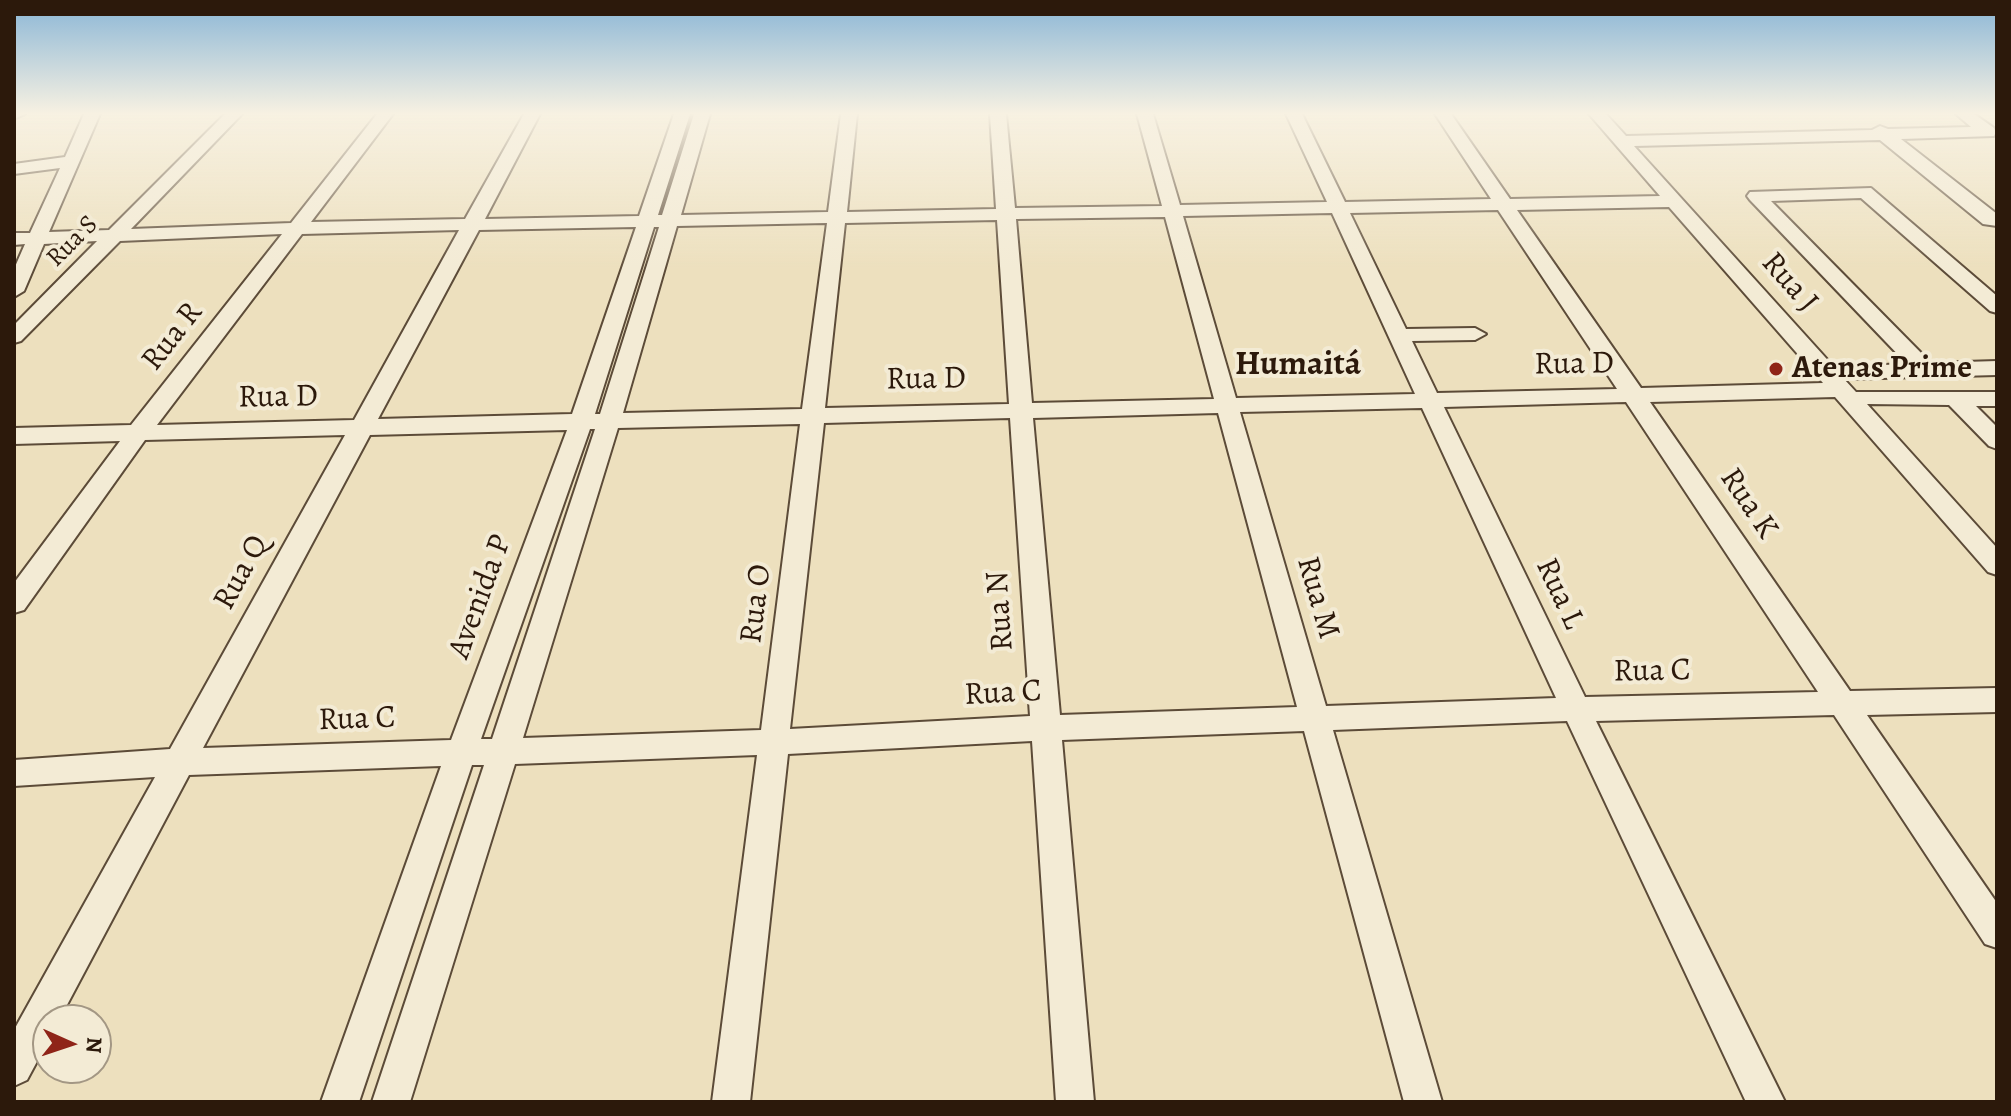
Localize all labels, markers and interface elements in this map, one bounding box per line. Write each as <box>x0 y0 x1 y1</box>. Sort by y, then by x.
street label: Rua S <box>41 210 105 274</box>
street label: Rua J <box>1752 245 1826 321</box>
street label: Rua R <box>134 295 212 379</box>
street label: Rua D <box>1534 345 1614 385</box>
district label: Humaitá <box>1235 346 1361 386</box>
place label: Atenas Prime <box>1792 350 1972 388</box>
street label: Rua D <box>886 360 966 400</box>
marker: Atenas Prime <box>1767 360 1785 378</box>
street label: Rua D <box>238 378 318 418</box>
street label: Rua K <box>1710 461 1786 547</box>
street label: Rua Q <box>206 529 278 617</box>
street label: Avenida P <box>441 530 521 664</box>
street label: Rua M <box>1287 552 1347 644</box>
street label: Rua L <box>1526 553 1592 635</box>
street label: Rua O <box>733 562 781 646</box>
street label: Rua N <box>979 570 1023 652</box>
street label: Rua C <box>1613 652 1691 692</box>
street label: Rua C <box>963 673 1043 715</box>
street label: Rua C <box>318 699 396 741</box>
north arrow <box>32 1004 112 1084</box>
text: N <box>79 1036 109 1054</box>

